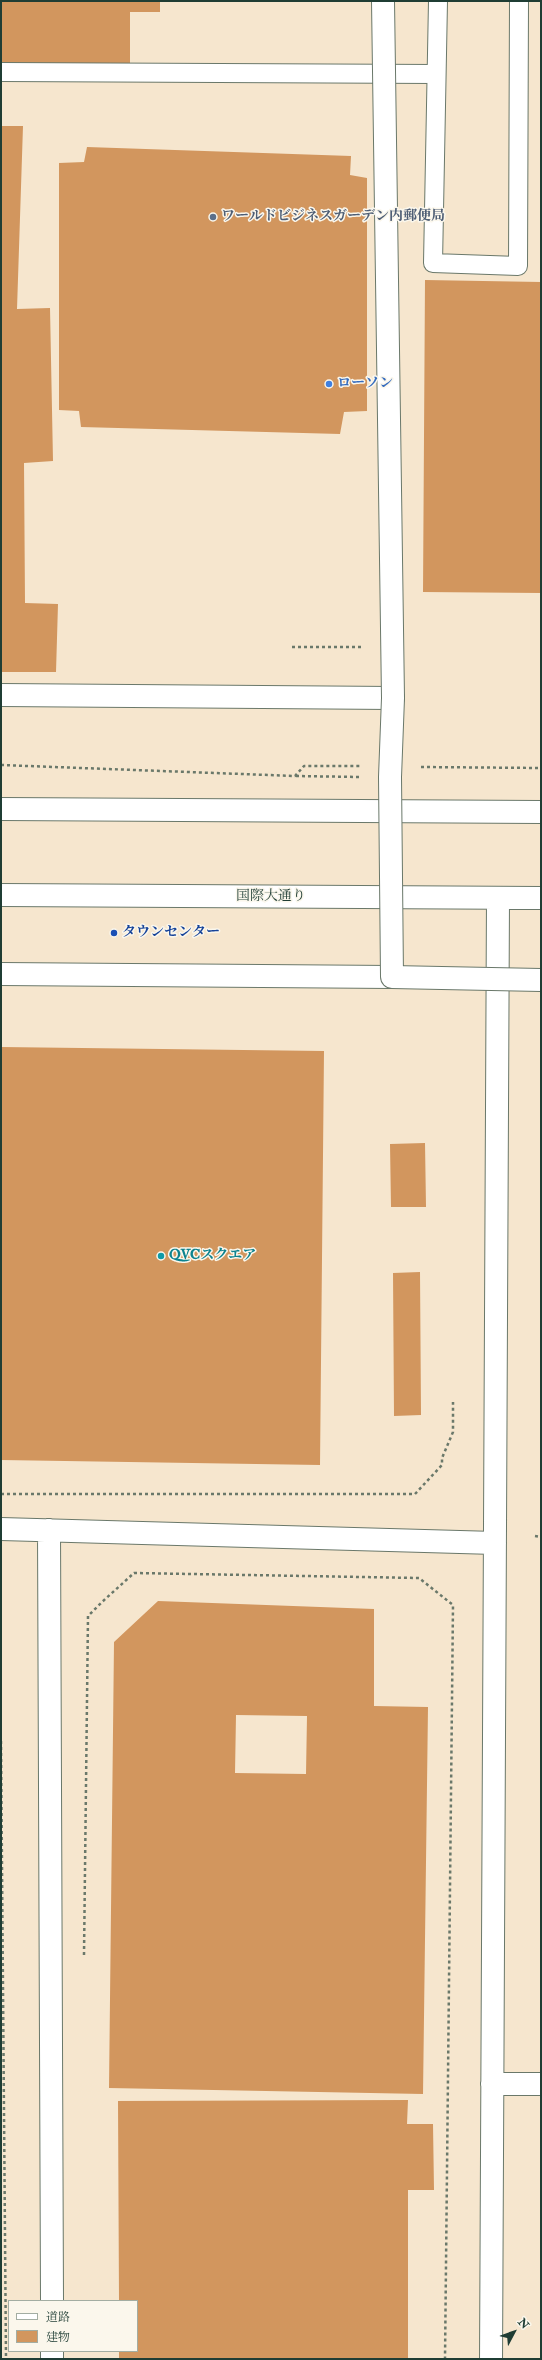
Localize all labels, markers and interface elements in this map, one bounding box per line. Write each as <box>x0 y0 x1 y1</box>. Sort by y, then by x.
place label: ワールドビジネスガーデン内郵便局 <box>221 209 445 225</box>
marker: ワールドビジネスガーデン内郵便局 <box>208 212 218 222</box>
place label: ローソン <box>337 376 393 392</box>
marker: ローソン <box>324 379 334 389</box>
street label: 国際大通り <box>236 889 306 905</box>
place label: タウンセンター <box>122 925 220 941</box>
marker: タウンセンター <box>109 928 119 938</box>
place label: QVCスクエア <box>169 1248 256 1264</box>
marker: QVCスクエア <box>156 1251 166 1261</box>
legend <box>8 2300 138 2352</box>
text: 道路 <box>46 2310 70 2325</box>
north arrow <box>494 2312 534 2352</box>
text: N <box>515 2316 532 2332</box>
text: 建物 <box>46 2330 70 2345</box>

